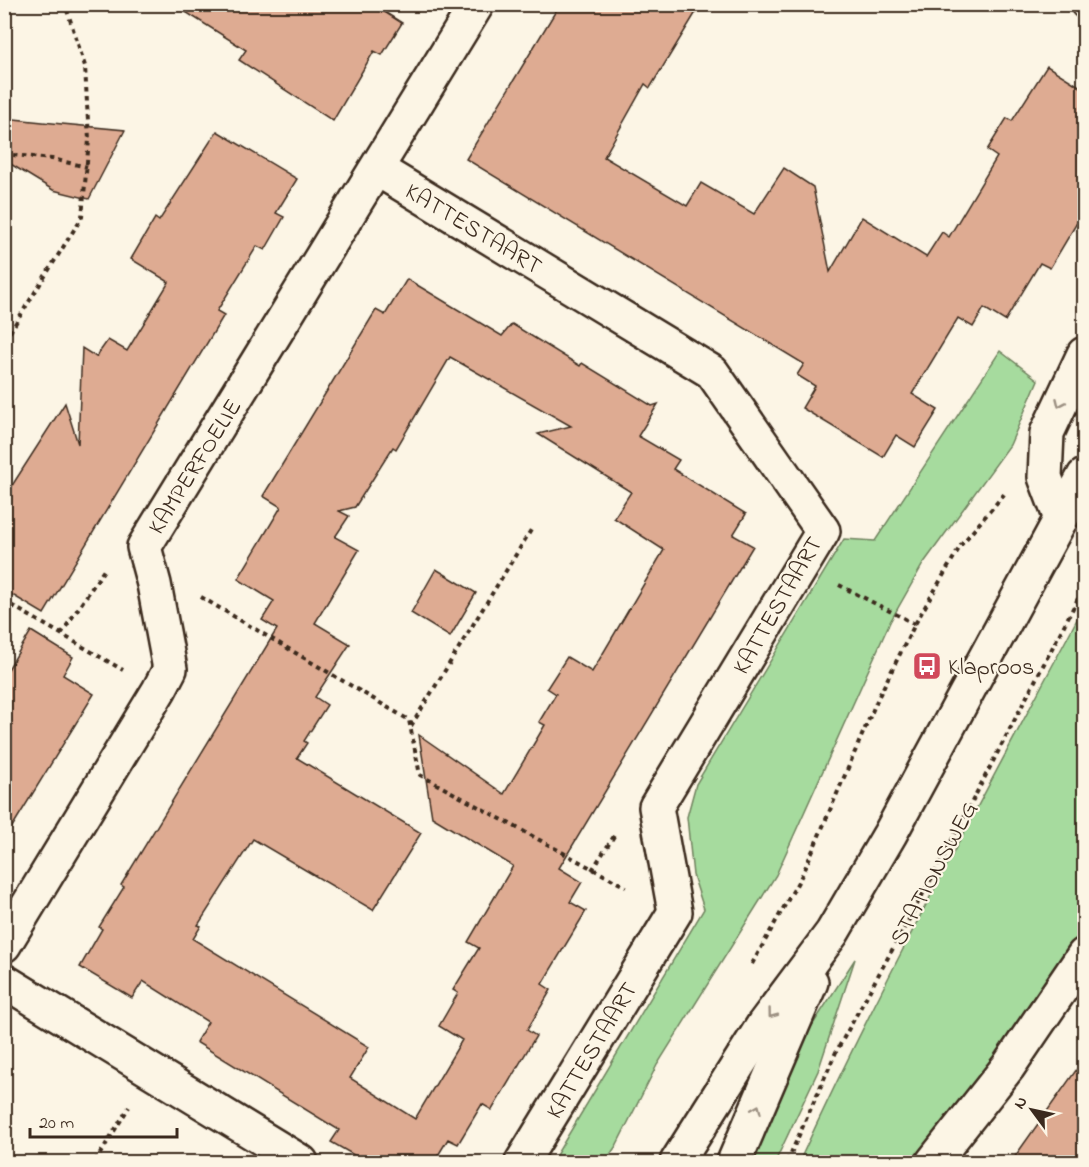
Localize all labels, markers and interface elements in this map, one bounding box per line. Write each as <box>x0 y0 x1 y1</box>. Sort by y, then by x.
street label: KATTESTAART <box>398 175 548 285</box>
street label: KAMPERFOELIE <box>140 393 252 542</box>
one-way arrow <box>1055 397 1067 408</box>
street label: KATTESTAART <box>725 531 833 682</box>
bus stop icon: Klaproos <box>911 650 943 682</box>
place label: Klaproos <box>948 651 1034 686</box>
street label: STATIONSWEG <box>882 796 988 953</box>
street label: KATTESTAART <box>538 976 648 1126</box>
one-way arrow <box>768 1007 779 1018</box>
north arrow <box>1002 1080 1062 1140</box>
text: N <box>1008 1092 1034 1114</box>
scale bar <box>30 1101 177 1139</box>
one-way arrow <box>750 1104 762 1115</box>
text: 20 m <box>39 1111 74 1137</box>

